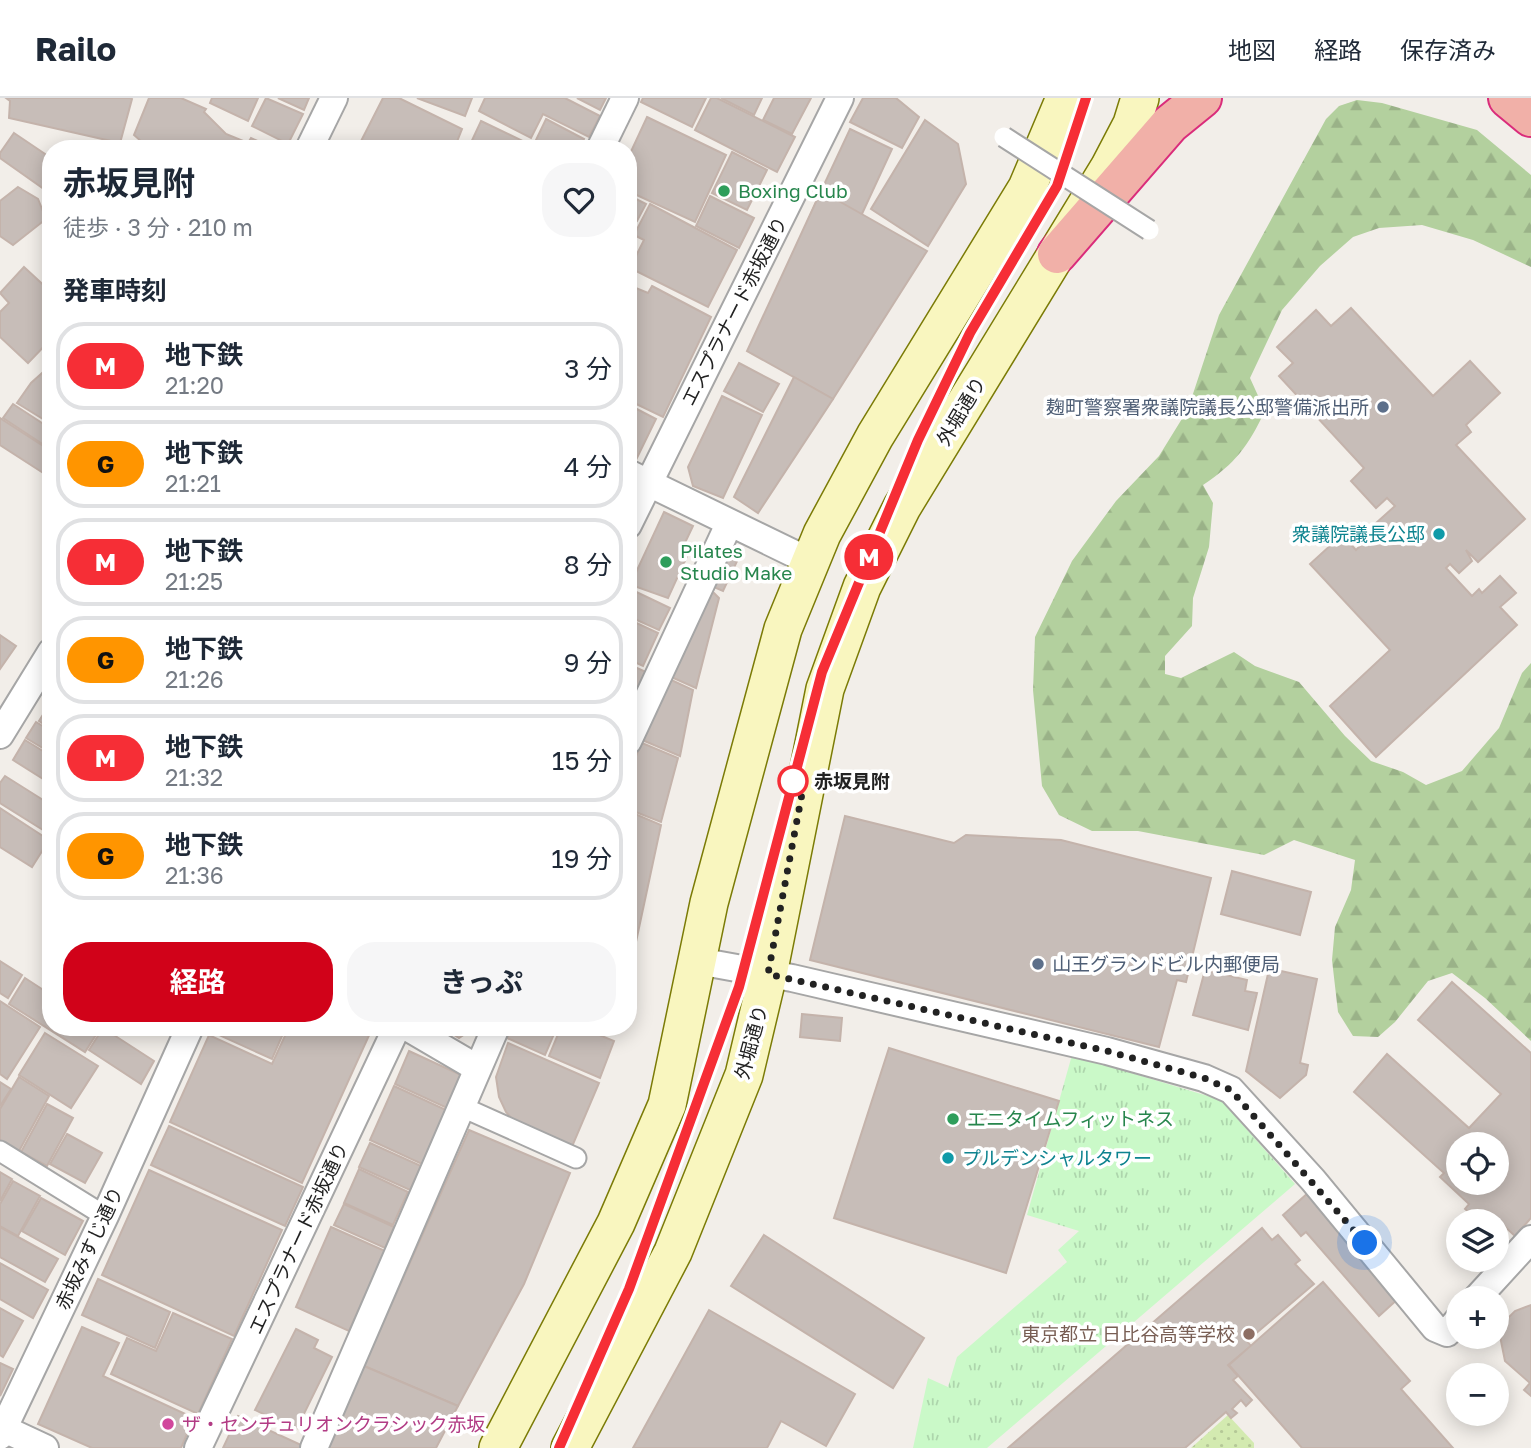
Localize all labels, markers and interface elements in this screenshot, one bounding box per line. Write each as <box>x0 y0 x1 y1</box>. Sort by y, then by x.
text: Railo <box>35 29 116 68</box>
text: 地図 <box>1228 35 1276 64</box>
text: 経路 <box>1314 35 1362 64</box>
text: 保存済み <box>1400 35 1496 64</box>
text: 赤坂見附 <box>63 163 195 202</box>
button: heart <box>542 163 616 237</box>
place label: Boxing Club <box>738 179 848 202</box>
marker: Boxing Club <box>716 183 732 199</box>
street label: エスプラナード赤坂通り <box>676 212 791 409</box>
text: 徒歩 · 3 分 · 210 m <box>63 213 253 241</box>
text: 発車時刻 <box>63 275 167 306</box>
text: 地下鉄 <box>165 339 243 370</box>
text: M <box>95 351 116 380</box>
text: 3 分 <box>564 353 612 384</box>
text: 21:20 <box>165 371 224 399</box>
street label: 外堀通り <box>931 372 990 449</box>
place label: 麹町警察署衆議院議長公邸警備派出所 <box>1046 395 1369 418</box>
marker: 麹町警察署衆議院議長公邸警備派出所 <box>1375 399 1391 415</box>
text: 地下鉄 <box>165 437 243 468</box>
text: G <box>97 449 114 478</box>
text: 4 分 <box>564 451 612 482</box>
text: 21:21 <box>165 469 221 497</box>
place label: 衆議院議長公邸 <box>1292 522 1425 545</box>
marker: 衆議院議長公邸 <box>1431 526 1447 542</box>
line badge: M <box>846 534 892 580</box>
text: 地下鉄 <box>165 535 243 566</box>
place label: Pilates Studio Make <box>680 539 792 584</box>
text: M <box>858 542 880 571</box>
text: M <box>95 547 116 576</box>
text: 8 分 <box>564 549 612 580</box>
marker: Pilates Studio Make <box>658 554 674 570</box>
text: 21:25 <box>165 567 223 595</box>
text: 地下鉄 <box>165 633 243 664</box>
text: G <box>97 645 114 674</box>
text: 9 分 <box>564 647 612 678</box>
text: 21:26 <box>165 665 224 693</box>
text: 地下鉄 <box>165 731 243 762</box>
text: M <box>95 743 116 772</box>
text: 15 分 <box>552 745 612 776</box>
text: 21:32 <box>165 763 223 791</box>
marker: 赤坂見附 <box>778 766 808 796</box>
place label: 赤坂見附 <box>814 769 890 792</box>
text: 地下鉄 <box>165 829 243 860</box>
text: G <box>97 841 114 870</box>
text: 19 分 <box>551 843 612 874</box>
text: 21:36 <box>165 861 224 889</box>
button: 経路 <box>63 942 333 1022</box>
button: きっぷ <box>347 942 616 1022</box>
place label: 山王グランドビル内郵便局 <box>1052 952 1280 975</box>
marker: 山王グランドビル内郵便局 <box>1030 956 1046 972</box>
street label: 外堀通り <box>730 1002 771 1082</box>
place label: エニタイムフィットネス <box>967 1107 1174 1130</box>
marker: エニタイムフィットネス <box>945 1111 961 1127</box>
map controls <box>1446 1132 1509 1426</box>
button: locate <box>1446 1132 1509 1195</box>
street label: エスプラナード赤坂通り <box>243 1138 352 1337</box>
place label: プルデンシャルタワー <box>962 1146 1152 1169</box>
marker: プルデンシャルタワー <box>940 1150 956 1166</box>
street label: 赤坂みすじ通り <box>50 1183 127 1313</box>
button: layers <box>1446 1209 1509 1272</box>
your location <box>1347 1225 1382 1260</box>
button: + <box>1446 1286 1509 1349</box>
place label: 東京都立 日比谷高等学校 <box>1021 1322 1235 1345</box>
marker: 東京都立 日比谷高等学校 <box>1241 1326 1257 1342</box>
button: − <box>1446 1363 1509 1426</box>
place label: ザ・センチュリオンクラシック赤坂 <box>182 1412 486 1435</box>
marker: ザ・センチュリオンクラシック赤坂 <box>160 1416 176 1432</box>

